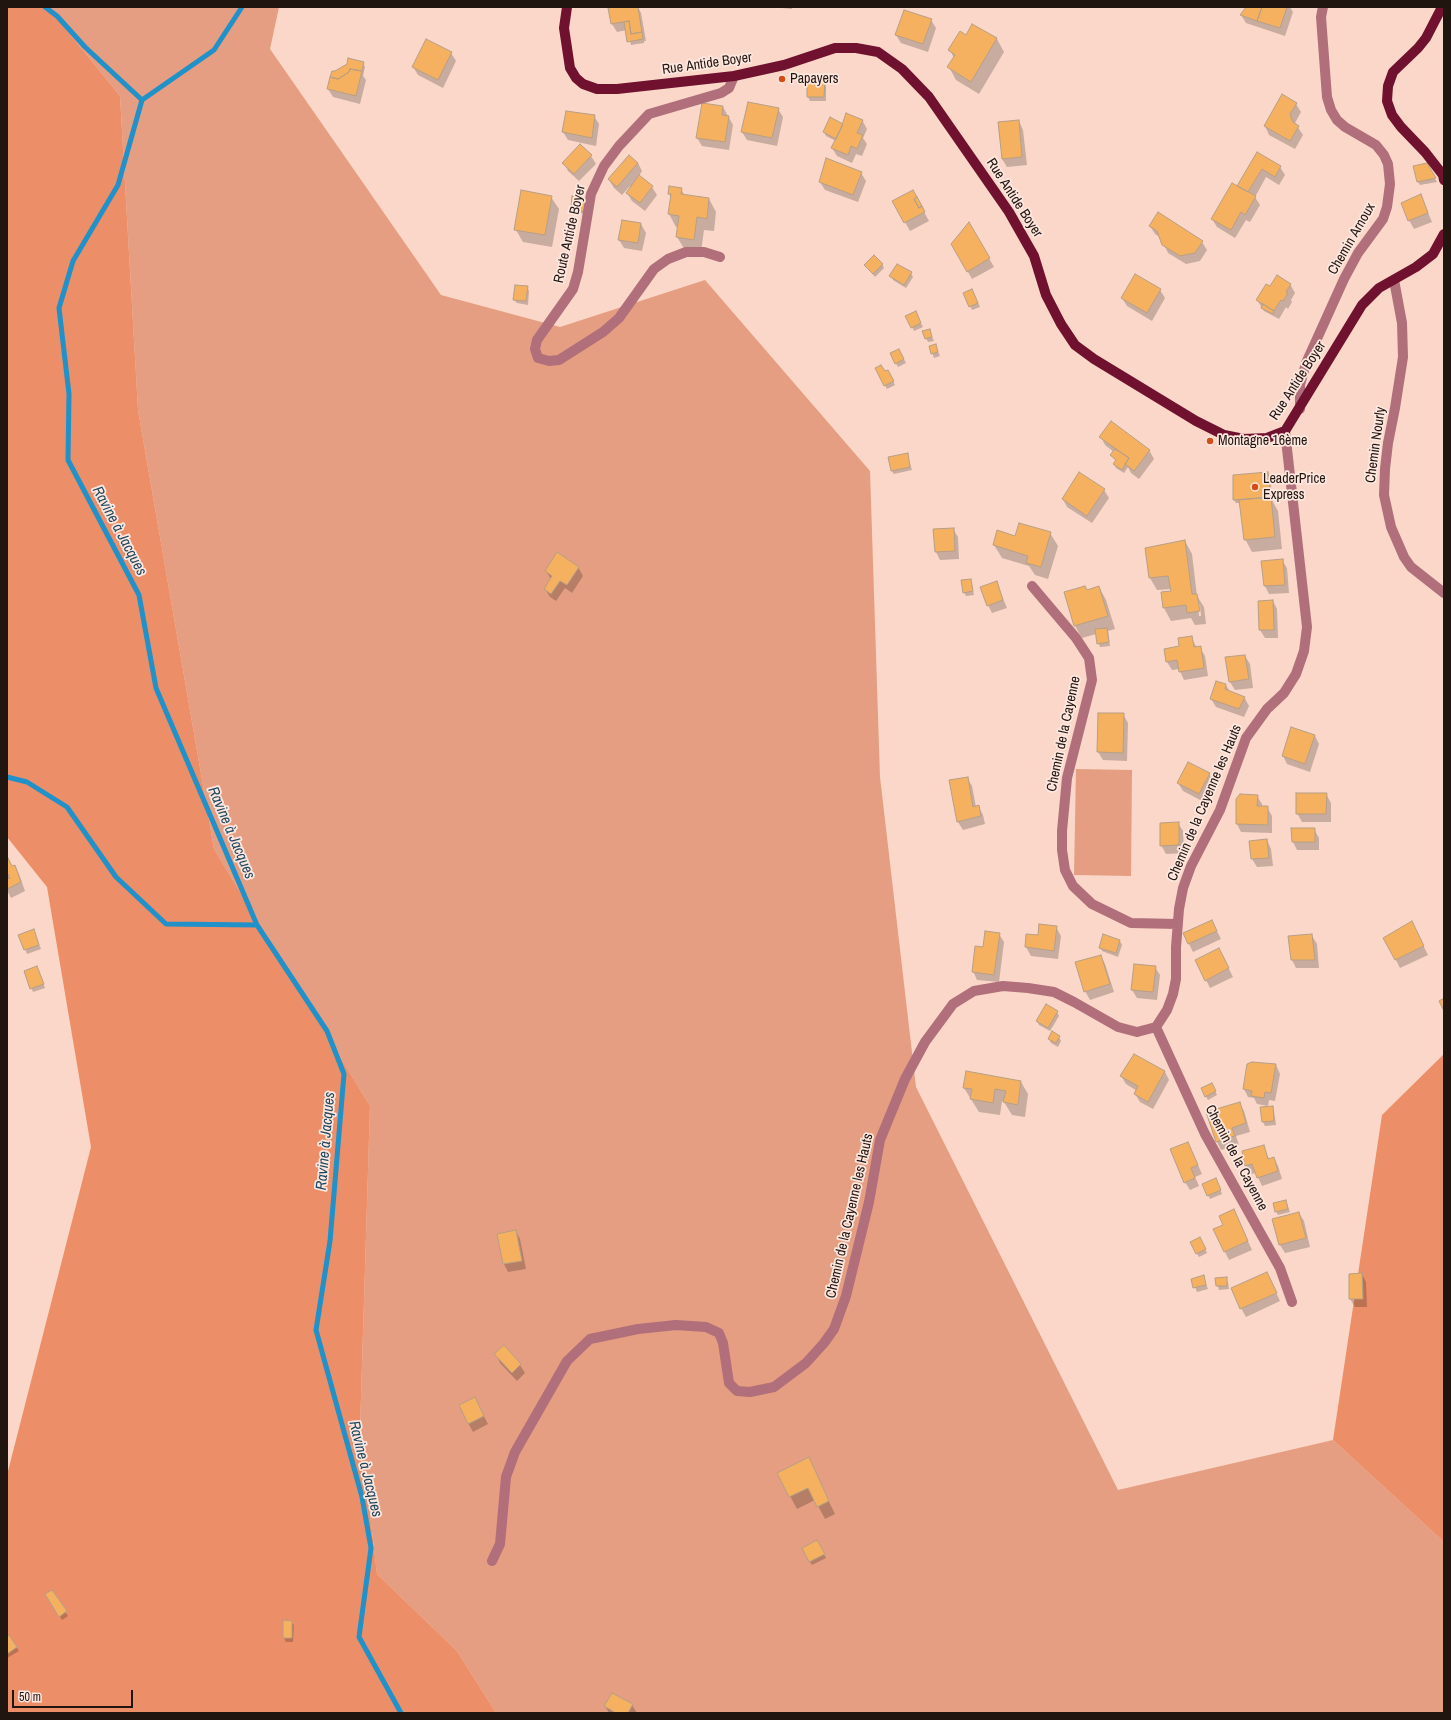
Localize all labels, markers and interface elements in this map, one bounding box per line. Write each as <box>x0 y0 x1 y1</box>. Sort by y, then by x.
street label: Rue Antide Boyer <box>661 49 753 79</box>
place label: Papayers <box>790 71 838 87</box>
marker: Papayers <box>777 74 787 84</box>
street label: Rue Antide Boyer <box>982 155 1046 241</box>
street label: Route Antide Boyer <box>551 183 589 285</box>
street label: Chemin Arnoux <box>1325 200 1379 278</box>
street label: Rue Antide Boyer <box>1266 338 1330 424</box>
street label: Chemin Nourly <box>1362 406 1390 484</box>
place label: Montagne 16ème <box>1218 433 1307 449</box>
marker: Montagne 16ème <box>1205 436 1215 446</box>
place label: LeaderPrice Express <box>1263 471 1326 504</box>
marker: LeaderPrice Express <box>1250 482 1260 492</box>
water label: Ravine à Jacques <box>88 483 150 579</box>
street label: Chemin de la Cayenne <box>1044 675 1084 793</box>
street label: Chemin de la Cayenne les Hauts <box>1164 722 1246 884</box>
water label: Ravine à Jacques <box>203 784 259 882</box>
water label: Ravine à Jacques <box>313 1091 339 1191</box>
street label: Chemin de la Cayenne <box>1201 1102 1271 1214</box>
street label: Chemin de la Cayenne les Hauts <box>823 1132 877 1300</box>
water label: Ravine à Jacques <box>344 1419 386 1519</box>
scale bar <box>14 1682 135 1708</box>
text: 50 m <box>19 1689 41 1705</box>

